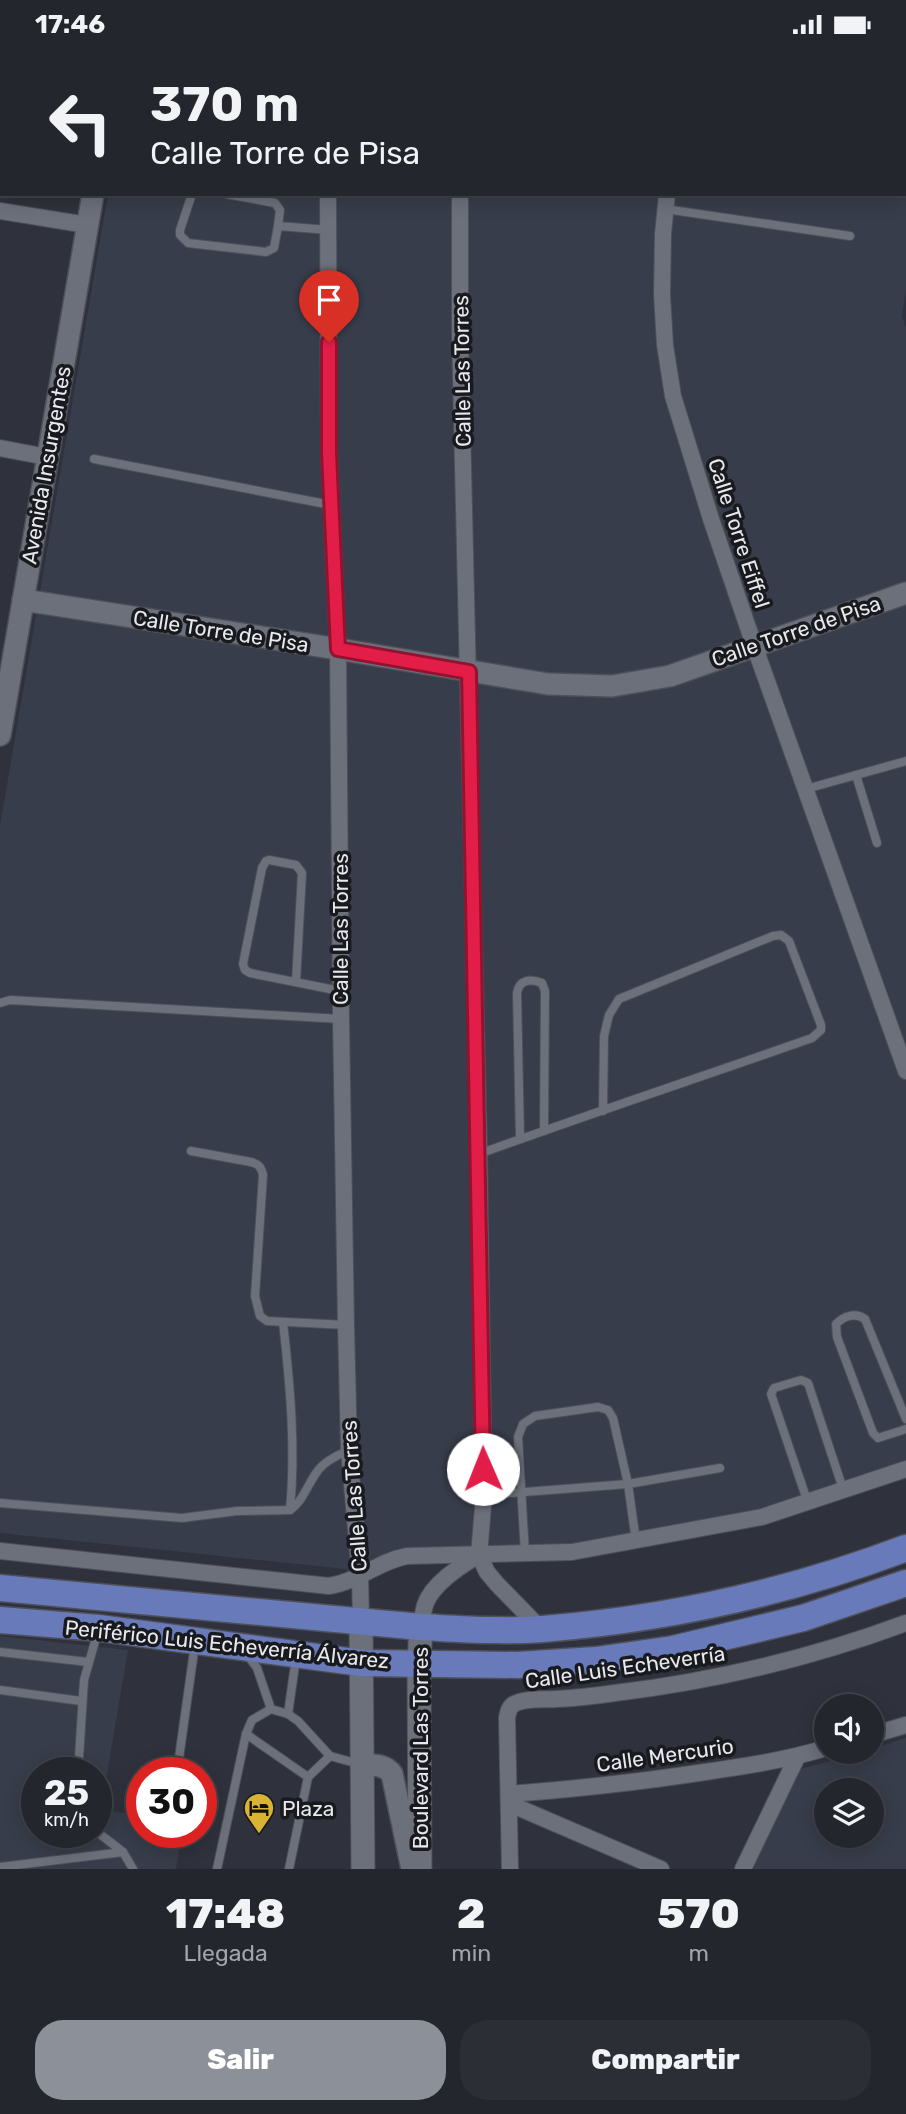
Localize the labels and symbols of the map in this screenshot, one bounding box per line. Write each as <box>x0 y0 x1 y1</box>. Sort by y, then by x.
pin <box>299 270 359 342</box>
street label: Calle Las Torres <box>448 295 476 447</box>
street label: Avenida Insurgentes <box>16 364 76 566</box>
street label: Calle Torre Eiffel <box>703 455 775 611</box>
street label: Calle Torre de Pisa <box>708 590 884 672</box>
street label: Calle Torre de Pisa <box>131 605 311 657</box>
street label: Calle Las Torres <box>328 853 353 1005</box>
street label: Calle Las Torres <box>336 1419 372 1573</box>
position arrow <box>446 1432 520 1506</box>
street label: Periférico Luis Echeverría Álvarez <box>64 1615 390 1673</box>
street label: Calle Luis Echeverría <box>523 1641 727 1693</box>
street label: Boulevard Las Torres <box>408 1647 433 1849</box>
street label: Calle Mercurio <box>595 1733 735 1777</box>
speed limit sign: 30 <box>126 1757 217 1848</box>
hotel icon: Plaza <box>242 1791 276 1835</box>
place label: Plaza <box>282 1796 334 1821</box>

